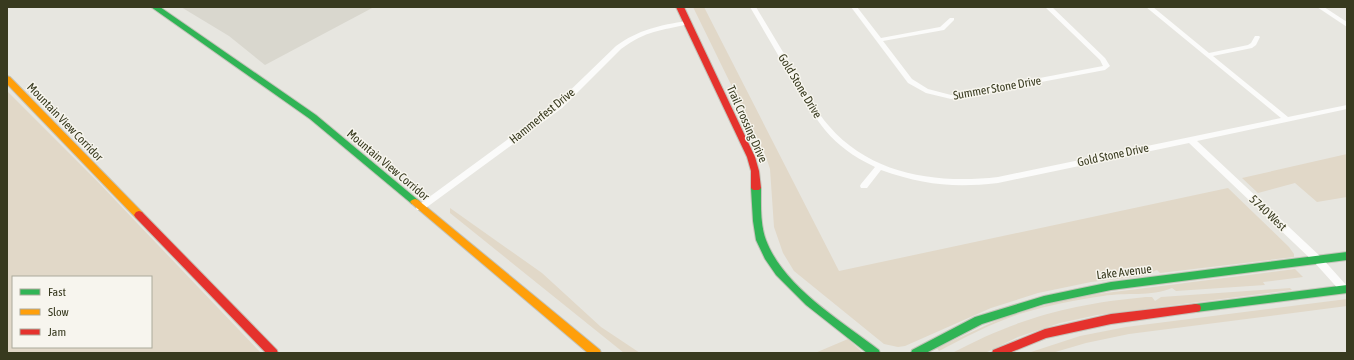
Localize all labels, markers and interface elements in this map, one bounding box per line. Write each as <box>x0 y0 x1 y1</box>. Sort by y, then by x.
street label: Gold Stone Drive <box>775 51 825 121</box>
street label: Summer Stone Drive <box>952 73 1042 103</box>
street label: Mountain View Corridor <box>24 80 106 164</box>
street label: Trail Crossing Drive <box>724 83 770 165</box>
street label: Hammerfest Drive <box>506 85 578 147</box>
street label: Mountain View Corridor <box>344 127 432 204</box>
street label: Gold Stone Drive <box>1076 141 1150 169</box>
street label: 5740 West <box>1247 192 1290 234</box>
street label: Lake Avenue <box>1096 262 1152 282</box>
legend <box>12 276 152 348</box>
text: Fast <box>48 285 66 299</box>
text: Slow <box>48 305 69 319</box>
text: Jam <box>48 325 66 339</box>

